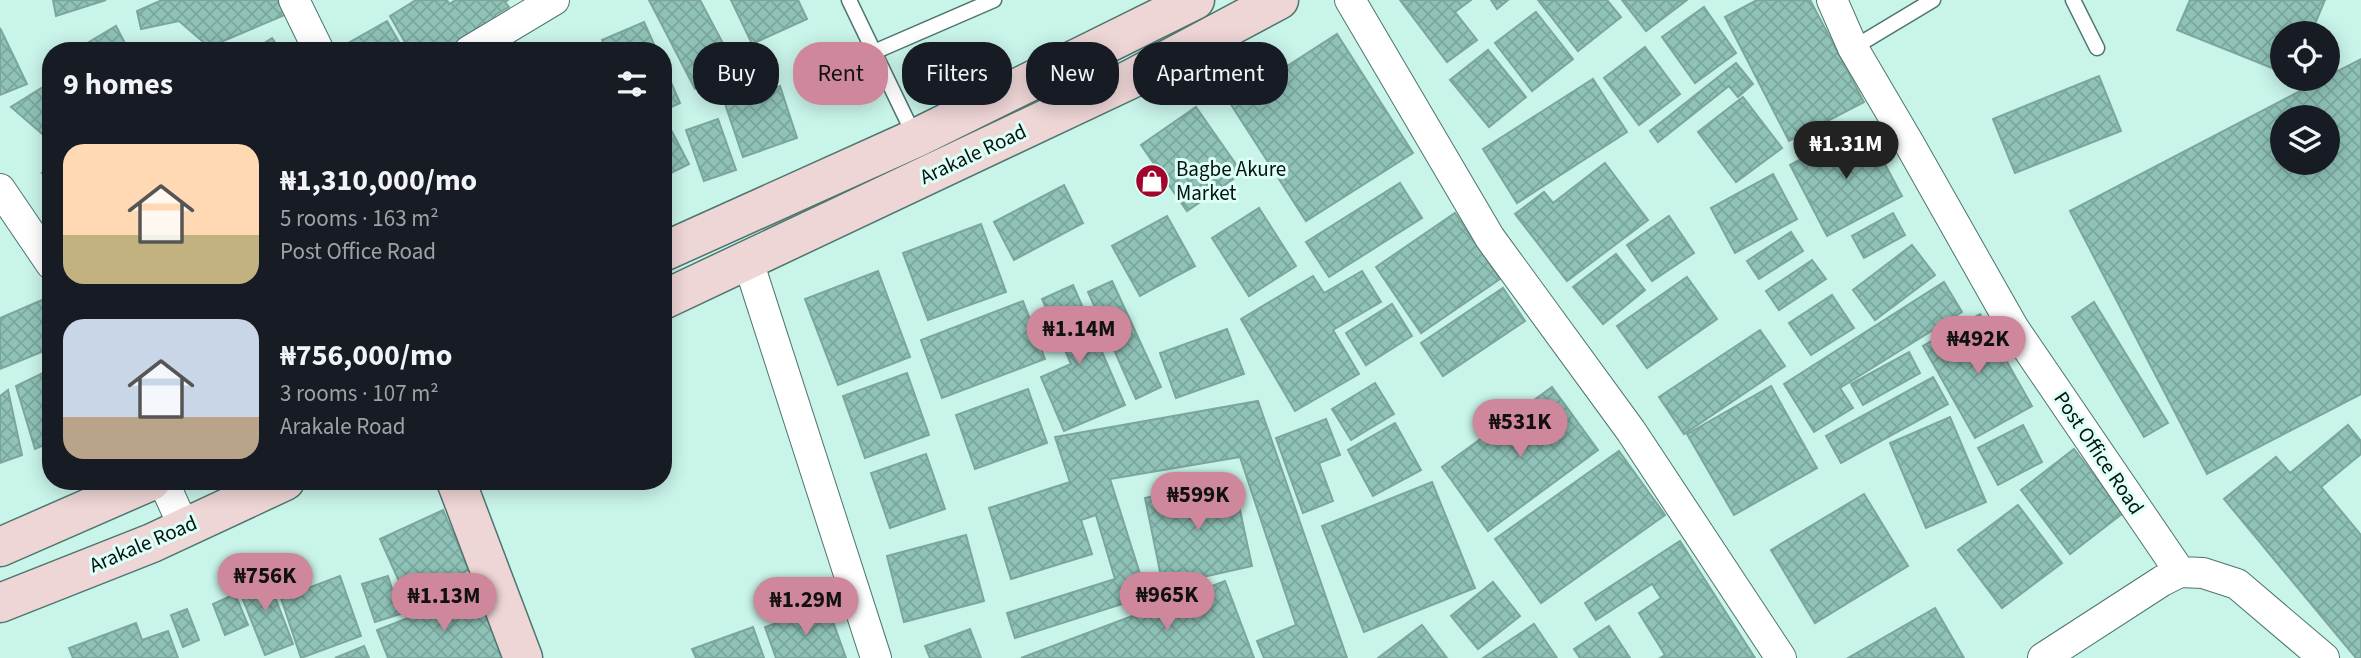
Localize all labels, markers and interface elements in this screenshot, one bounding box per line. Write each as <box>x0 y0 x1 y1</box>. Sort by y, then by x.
map controls <box>2270 21 2340 175</box>
button: locate <box>2270 21 2340 91</box>
chip: Buy <box>693 42 779 105</box>
chip: Rent <box>793 42 888 105</box>
chip: Filters <box>902 42 1012 105</box>
chip: New <box>1026 42 1119 105</box>
chip: Apartment <box>1133 42 1288 105</box>
text: 9 homes <box>63 63 173 106</box>
icon: filters <box>613 65 651 103</box>
button: layers <box>2270 105 2340 175</box>
street label: Arakale Road <box>915 116 1031 192</box>
pin: ₦1.31M <box>1789 122 1903 181</box>
text: ₦1.31M <box>1809 127 1883 160</box>
place label: Bagbe Akure Market <box>1176 154 1286 208</box>
text: ₦1,310,000/mo <box>280 159 477 202</box>
shop icon: Bagbe Akure Market <box>1133 162 1171 200</box>
icon: home <box>119 172 203 256</box>
text: 5 rooms · 163 m² <box>280 202 439 235</box>
text: Post Office Road <box>280 235 436 268</box>
pin: ₦1.14M <box>1022 306 1136 366</box>
text: ₦1.14M <box>1042 312 1116 345</box>
pin: ₦492K <box>1929 316 2027 376</box>
text: ₦492K <box>1947 322 2009 355</box>
text: ₦756,000/mo <box>280 334 452 377</box>
icon: home <box>119 347 203 431</box>
text: 3 rooms · 107 m² <box>280 377 439 410</box>
street label: Post Office Road <box>2047 386 2151 520</box>
pin: ₦531K <box>1471 400 1569 459</box>
text: ₦531K <box>1489 405 1551 438</box>
text: Arakale Road <box>280 410 406 443</box>
pin: ₦599K <box>1149 472 1247 532</box>
text: ₦599K <box>1167 478 1229 511</box>
street label: Arakale Road <box>84 508 202 580</box>
pin: ₦756K <box>216 554 314 613</box>
text: ₦756K <box>234 559 296 592</box>
pin: ₦965K <box>1118 572 1216 632</box>
pin: ₦1.13M <box>387 574 501 633</box>
pin: ₦1.29M <box>749 578 863 637</box>
text: ₦965K <box>1136 578 1198 611</box>
text: ₦1.13M <box>407 579 481 612</box>
text: ₦1.29M <box>769 583 843 616</box>

